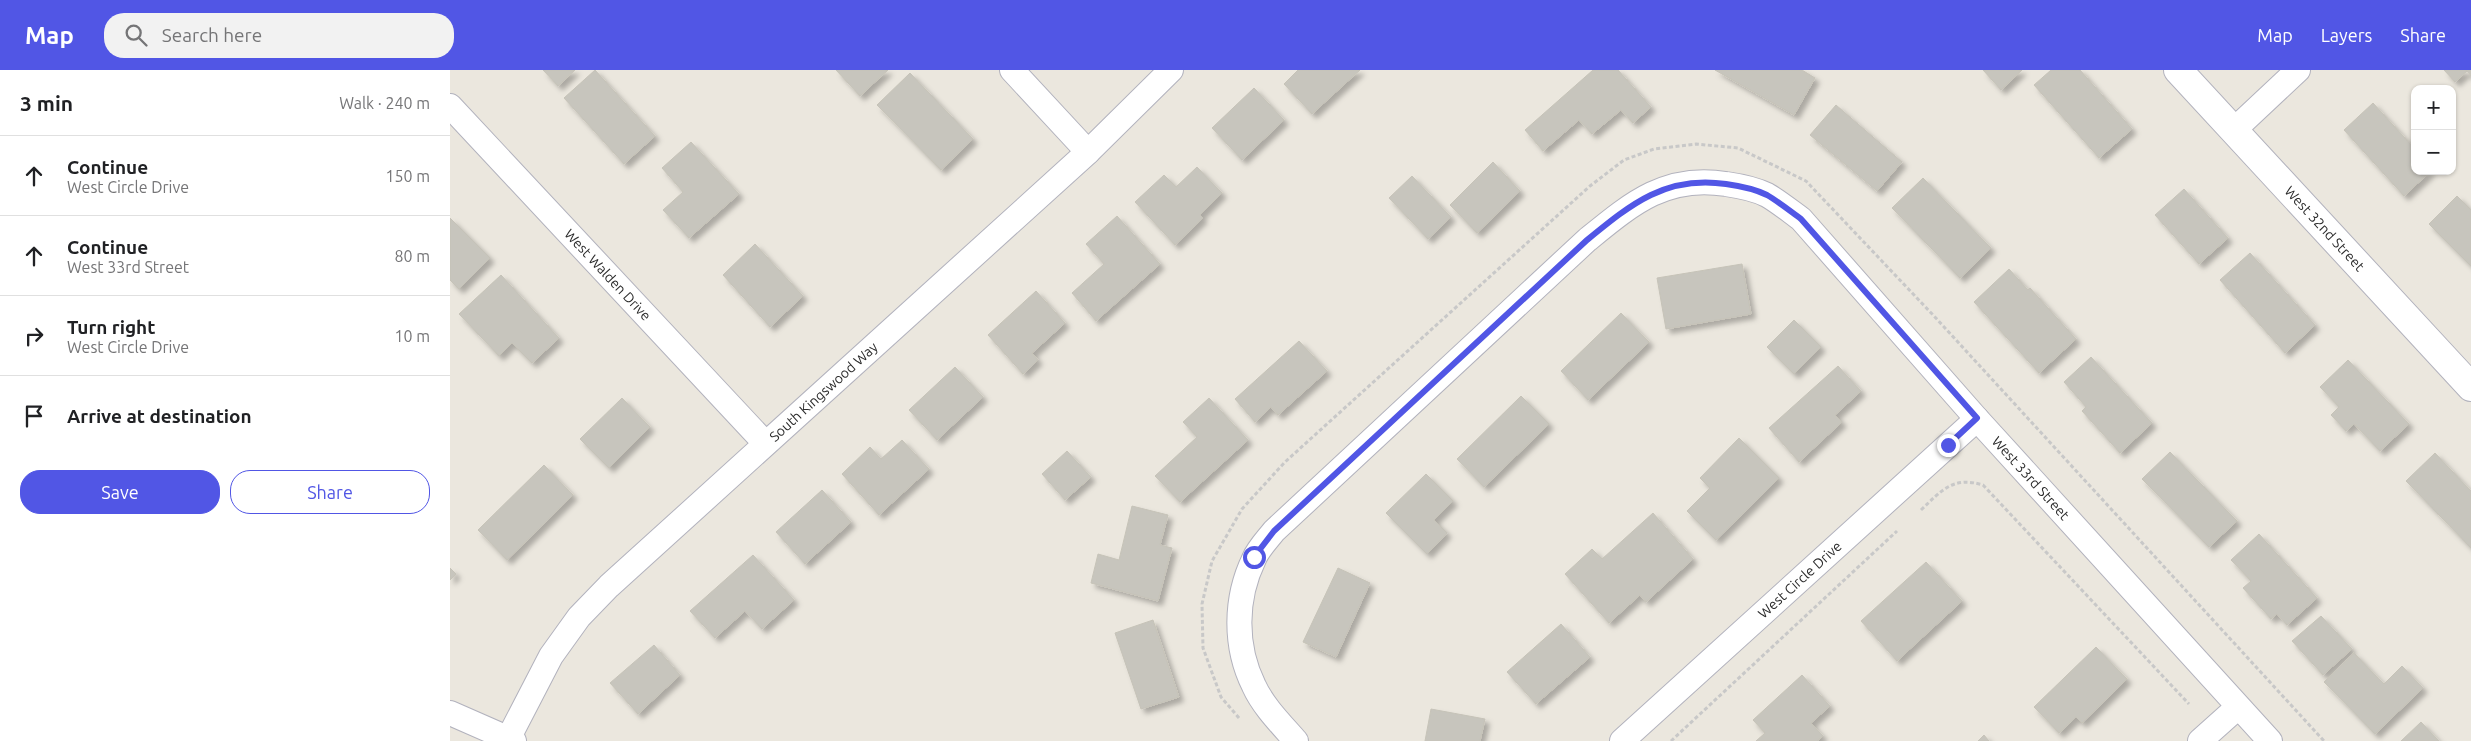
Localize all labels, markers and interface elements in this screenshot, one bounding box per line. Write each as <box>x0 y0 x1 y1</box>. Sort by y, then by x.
search box <box>104 13 454 58</box>
icon: search <box>122 21 150 49</box>
text: Map <box>25 22 74 49</box>
text: Search here <box>162 24 262 46</box>
text: Map <box>2257 25 2293 45</box>
text: Layers <box>2321 25 2372 45</box>
text: Share <box>2400 25 2446 45</box>
map controls <box>2411 85 2456 175</box>
button: + <box>2411 85 2456 130</box>
text: 3 min <box>20 91 73 115</box>
text: Walk · 240 m <box>339 94 430 112</box>
button: − <box>2411 130 2456 175</box>
text: Continue <box>67 156 148 178</box>
icon: ahead <box>20 162 48 190</box>
text: 150 m <box>385 167 430 185</box>
text: West Circle Drive <box>67 178 189 196</box>
street label: West 32nd Street <box>2282 183 2368 275</box>
street label: West Walden Drive <box>561 226 654 324</box>
text: Continue <box>67 236 148 258</box>
icon: ahead <box>20 242 48 270</box>
text: 80 m <box>394 247 430 265</box>
text: West 33rd Street <box>67 258 189 276</box>
text: Turn right <box>67 316 155 338</box>
icon: right <box>20 322 48 350</box>
text: 10 m <box>394 327 430 345</box>
text: West Circle Drive <box>67 338 189 356</box>
street label: South Kingswood Way <box>766 339 881 445</box>
icon: arrive <box>20 402 48 430</box>
text: Arrive at destination <box>67 405 252 427</box>
street label: West 33rd Street <box>1989 433 2073 523</box>
route end <box>1937 434 1960 457</box>
button: Save <box>20 470 220 514</box>
button: Share <box>230 470 430 514</box>
street label: West Circle Drive <box>1755 538 1845 622</box>
route start <box>1243 546 1266 569</box>

